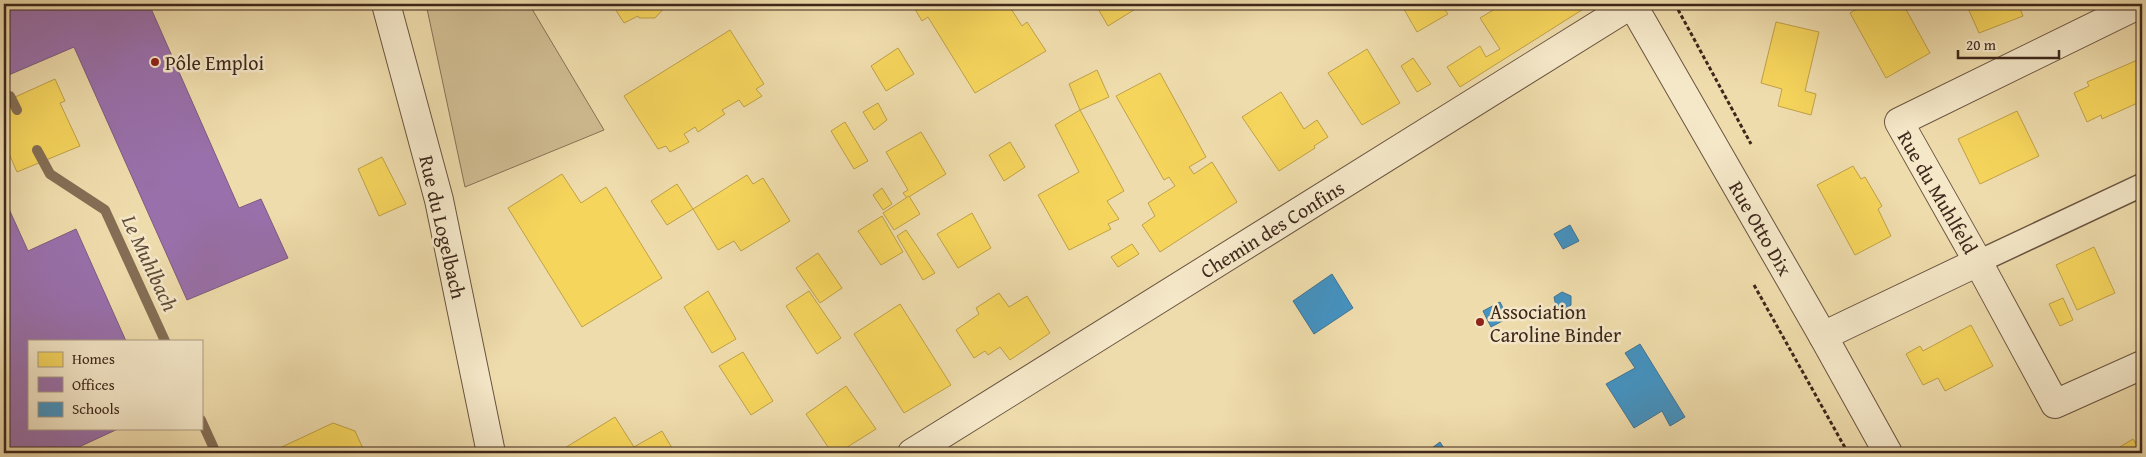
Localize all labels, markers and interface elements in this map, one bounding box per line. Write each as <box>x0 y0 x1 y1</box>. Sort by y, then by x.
scale bar <box>1958 28 2060 60</box>
text: 20 m <box>1966 34 1997 55</box>
place label: Pôle Emploi <box>165 48 264 77</box>
marker: Pôle Emploi <box>149 56 161 68</box>
street label: Rue du Muhlfeld <box>1891 125 1985 259</box>
street label: Rue du Logelbach <box>412 152 474 302</box>
street label: Chemin des Confins <box>1194 173 1350 285</box>
street label: Rue Otto Dix <box>1722 175 1800 281</box>
water label: Le Muhlbach <box>114 209 186 317</box>
place label: Association Caroline Binder <box>1490 297 1621 349</box>
marker: Association Caroline Binder <box>1474 316 1486 328</box>
legend <box>28 340 202 430</box>
text: Homes <box>72 348 115 369</box>
text: Offices <box>72 374 115 395</box>
text: Schools <box>72 398 120 419</box>

